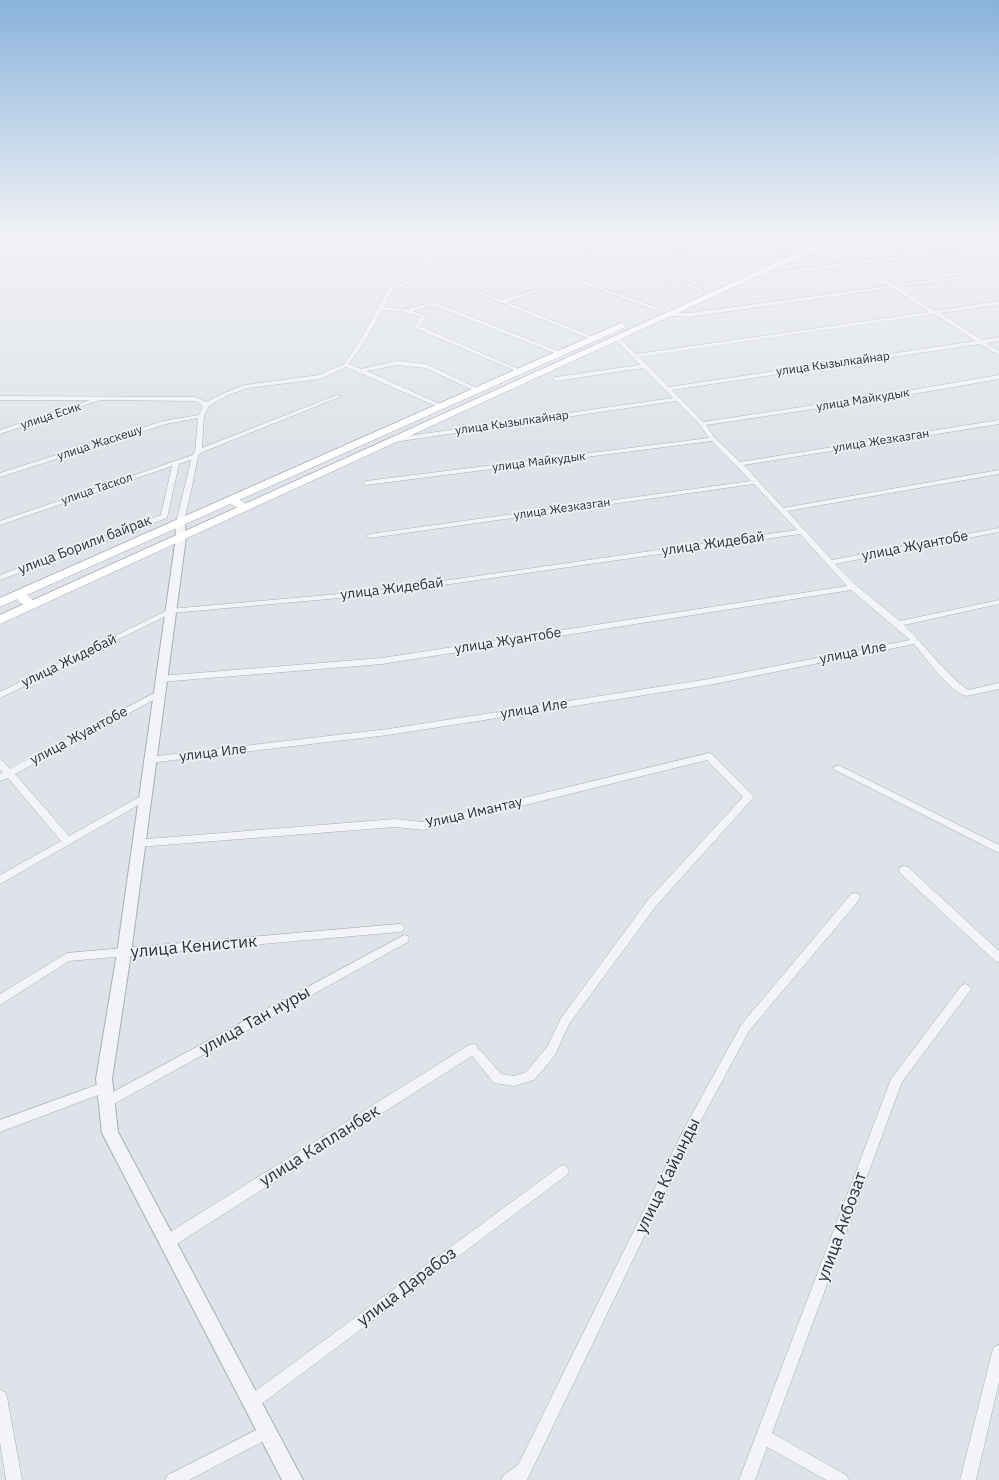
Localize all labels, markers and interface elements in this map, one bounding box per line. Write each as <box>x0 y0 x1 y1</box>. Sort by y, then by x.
street label: улица Кызылкайнар <box>775 349 891 379</box>
street label: улица Майкудык <box>815 386 911 414</box>
street label: улица Есик <box>19 399 83 433</box>
street label: улица Кызылкайнар <box>454 408 570 438</box>
street label: улица Жаскешу <box>56 422 144 464</box>
street label: улица Жезказган <box>832 426 930 456</box>
street label: улица Майкудык <box>491 449 587 475</box>
street label: улица Таскол <box>59 470 135 508</box>
street label: улица Жезказган <box>513 495 611 523</box>
street label: улица Борили байрак <box>16 512 154 578</box>
street label: улица Жуантобе <box>860 527 970 565</box>
street label: улица Жидебай <box>661 528 765 560</box>
street label: улица Жидебай <box>340 574 444 604</box>
street label: улица Жуантобе <box>453 624 563 658</box>
street label: улица Жидебай <box>19 631 119 691</box>
street label: улица Иле <box>818 638 888 668</box>
street label: улица Иле <box>499 695 569 723</box>
street label: улица Жуантобе <box>27 703 131 769</box>
street label: улица Иле <box>178 741 248 765</box>
street label: Улица Имантау <box>424 794 524 832</box>
street label: улица Кенистик <box>130 931 258 963</box>
street label: улица Тан нуры <box>196 982 314 1060</box>
street label: улица Капланбек <box>256 1101 384 1191</box>
street label: улица Кайынды <box>631 1115 705 1237</box>
street label: улица Акбозат <box>813 1169 871 1285</box>
street label: улица Дарабоз <box>353 1243 461 1331</box>

